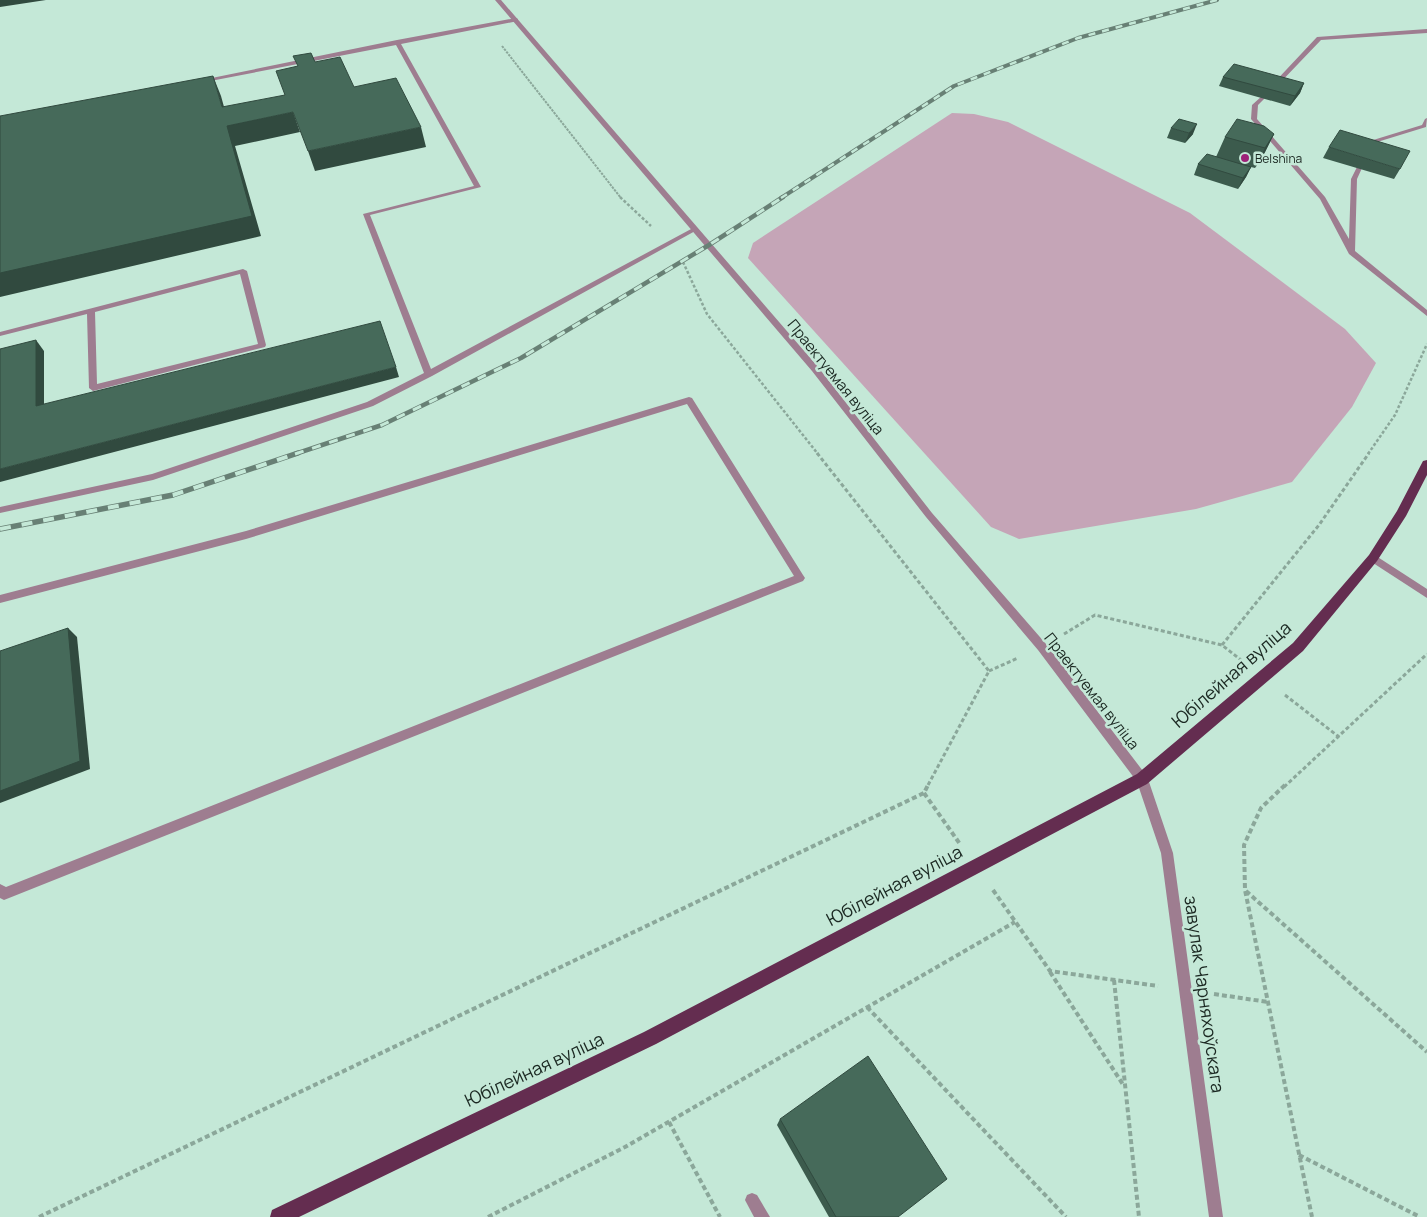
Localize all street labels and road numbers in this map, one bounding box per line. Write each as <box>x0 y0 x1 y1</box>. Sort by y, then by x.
street label: Праектуемая вуліца <box>783 315 889 439</box>
street label: Юбілейная вуліца <box>1166 615 1296 733</box>
street label: Праектуемая вуліца <box>1040 628 1144 754</box>
street label: Юбілейная вуліца <box>822 839 966 931</box>
street label: завулак Чарняхоўскага <box>1179 894 1231 1094</box>
street label: Юбілейная вуліца <box>461 1026 607 1112</box>

